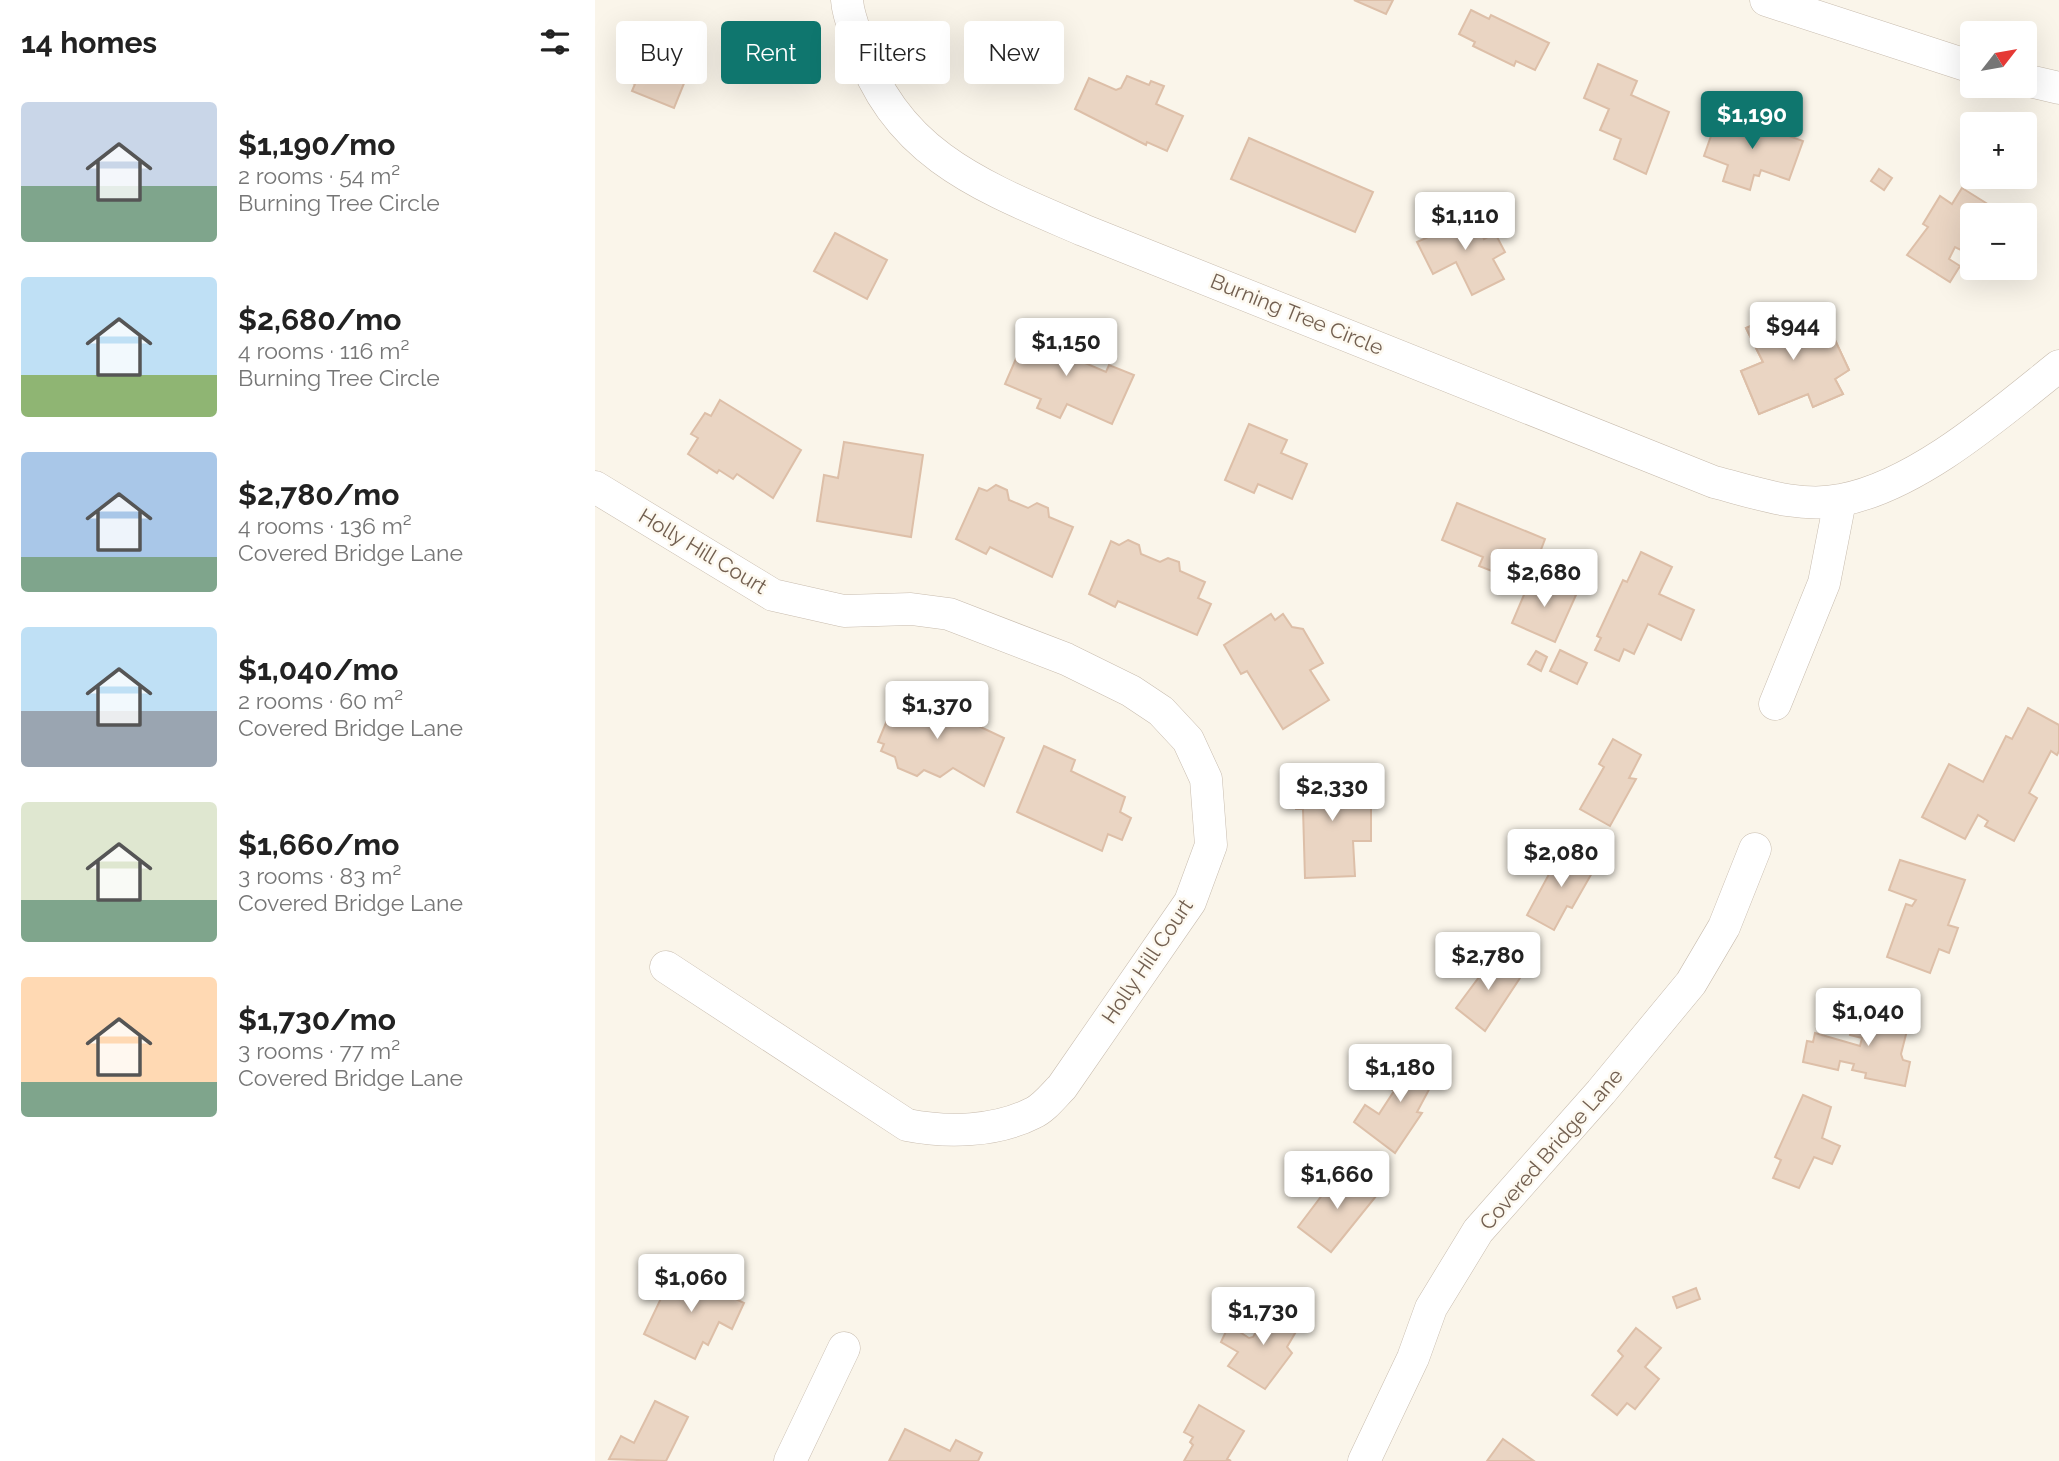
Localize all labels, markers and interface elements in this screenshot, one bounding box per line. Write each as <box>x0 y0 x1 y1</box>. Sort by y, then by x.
chip: Buy <box>616 21 707 84</box>
chip: Rent <box>721 21 821 84</box>
chip: Filters <box>835 21 950 84</box>
chip: New <box>964 21 1064 84</box>
north arrow <box>1960 21 2037 98</box>
map controls <box>1960 21 2037 280</box>
icon: filters <box>536 23 574 61</box>
text: 14 homes <box>21 25 157 60</box>
pin: $1,190 <box>1695 92 1809 151</box>
text: $1,190 <box>1717 100 1787 127</box>
button: + <box>1960 112 2037 189</box>
text: $1,190/mo <box>238 127 395 162</box>
icon: home <box>77 130 161 214</box>
text: 2 rooms · 54 m² <box>238 162 400 189</box>
text: Burning Tree Circle <box>238 189 440 216</box>
pin: $1,110 <box>1408 192 1522 252</box>
text: $1,110 <box>1431 201 1499 228</box>
button: − <box>1960 203 2037 280</box>
street label: Burning Tree Circle <box>1207 268 1387 360</box>
text: $2,680/mo <box>238 302 401 337</box>
pin: $944 <box>1752 302 1834 362</box>
icon: home <box>77 305 161 389</box>
text: $944 <box>1766 311 1820 338</box>
pin: $1,150 <box>1009 318 1123 378</box>
text: $1,150 <box>1031 327 1101 354</box>
text: 4 rooms · 116 m² <box>238 337 409 364</box>
text: Burning Tree Circle <box>238 364 440 391</box>
text: $2,780/mo <box>238 477 399 512</box>
icon: home <box>77 480 161 564</box>
street label: Holly Hill Court <box>634 503 772 599</box>
text: 4 rooms · 136 m² <box>238 512 412 539</box>
text: Covered Bridge Lane <box>238 539 463 566</box>
pin: $2,680 <box>1487 550 1601 609</box>
text: $2,680 <box>1507 558 1581 585</box>
text: $1,040/mo <box>238 652 399 687</box>
icon: home <box>77 655 161 739</box>
pin: $1,370 <box>880 682 994 741</box>
text: 2 rooms · 60 m² <box>238 687 403 714</box>
text: $1,370 <box>901 690 973 717</box>
text: Covered Bridge Lane <box>238 714 463 741</box>
pin: $2,330 <box>1275 764 1389 823</box>
text: $2,330 <box>1296 772 1368 799</box>
text: $1,660/mo <box>238 827 399 862</box>
icon: home <box>77 830 161 914</box>
pin: $2,080 <box>1504 830 1618 889</box>
text: $2,080 <box>1523 838 1599 865</box>
text: 3 rooms · 83 m² <box>238 862 401 889</box>
text: Covered Bridge Lane <box>238 889 463 916</box>
street label: Holly Hill Court <box>1096 894 1198 1028</box>
pin: $2,780 <box>1431 932 1545 992</box>
text: $2,780 <box>1451 941 1525 968</box>
pin: $1,040 <box>1811 988 1925 1048</box>
text: $1,040 <box>1832 997 1904 1024</box>
text: $1,730/mo <box>238 1002 396 1037</box>
icon: home <box>77 1005 161 1089</box>
text: 3 rooms · 77 m² <box>238 1037 400 1064</box>
pin: $1,180 <box>1343 1044 1457 1104</box>
text: $1,180 <box>1365 1053 1435 1080</box>
street label: Covered Bridge Lane <box>1474 1063 1628 1235</box>
text: Covered Bridge Lane <box>238 1064 463 1091</box>
pin: $1,660 <box>1280 1152 1394 1211</box>
text: $1,660 <box>1300 1160 1374 1187</box>
pin: $1,060 <box>634 1254 748 1314</box>
text: $1,060 <box>654 1263 728 1290</box>
pin: $1,730 <box>1206 1288 1320 1347</box>
text: $1,730 <box>1228 1296 1298 1323</box>

